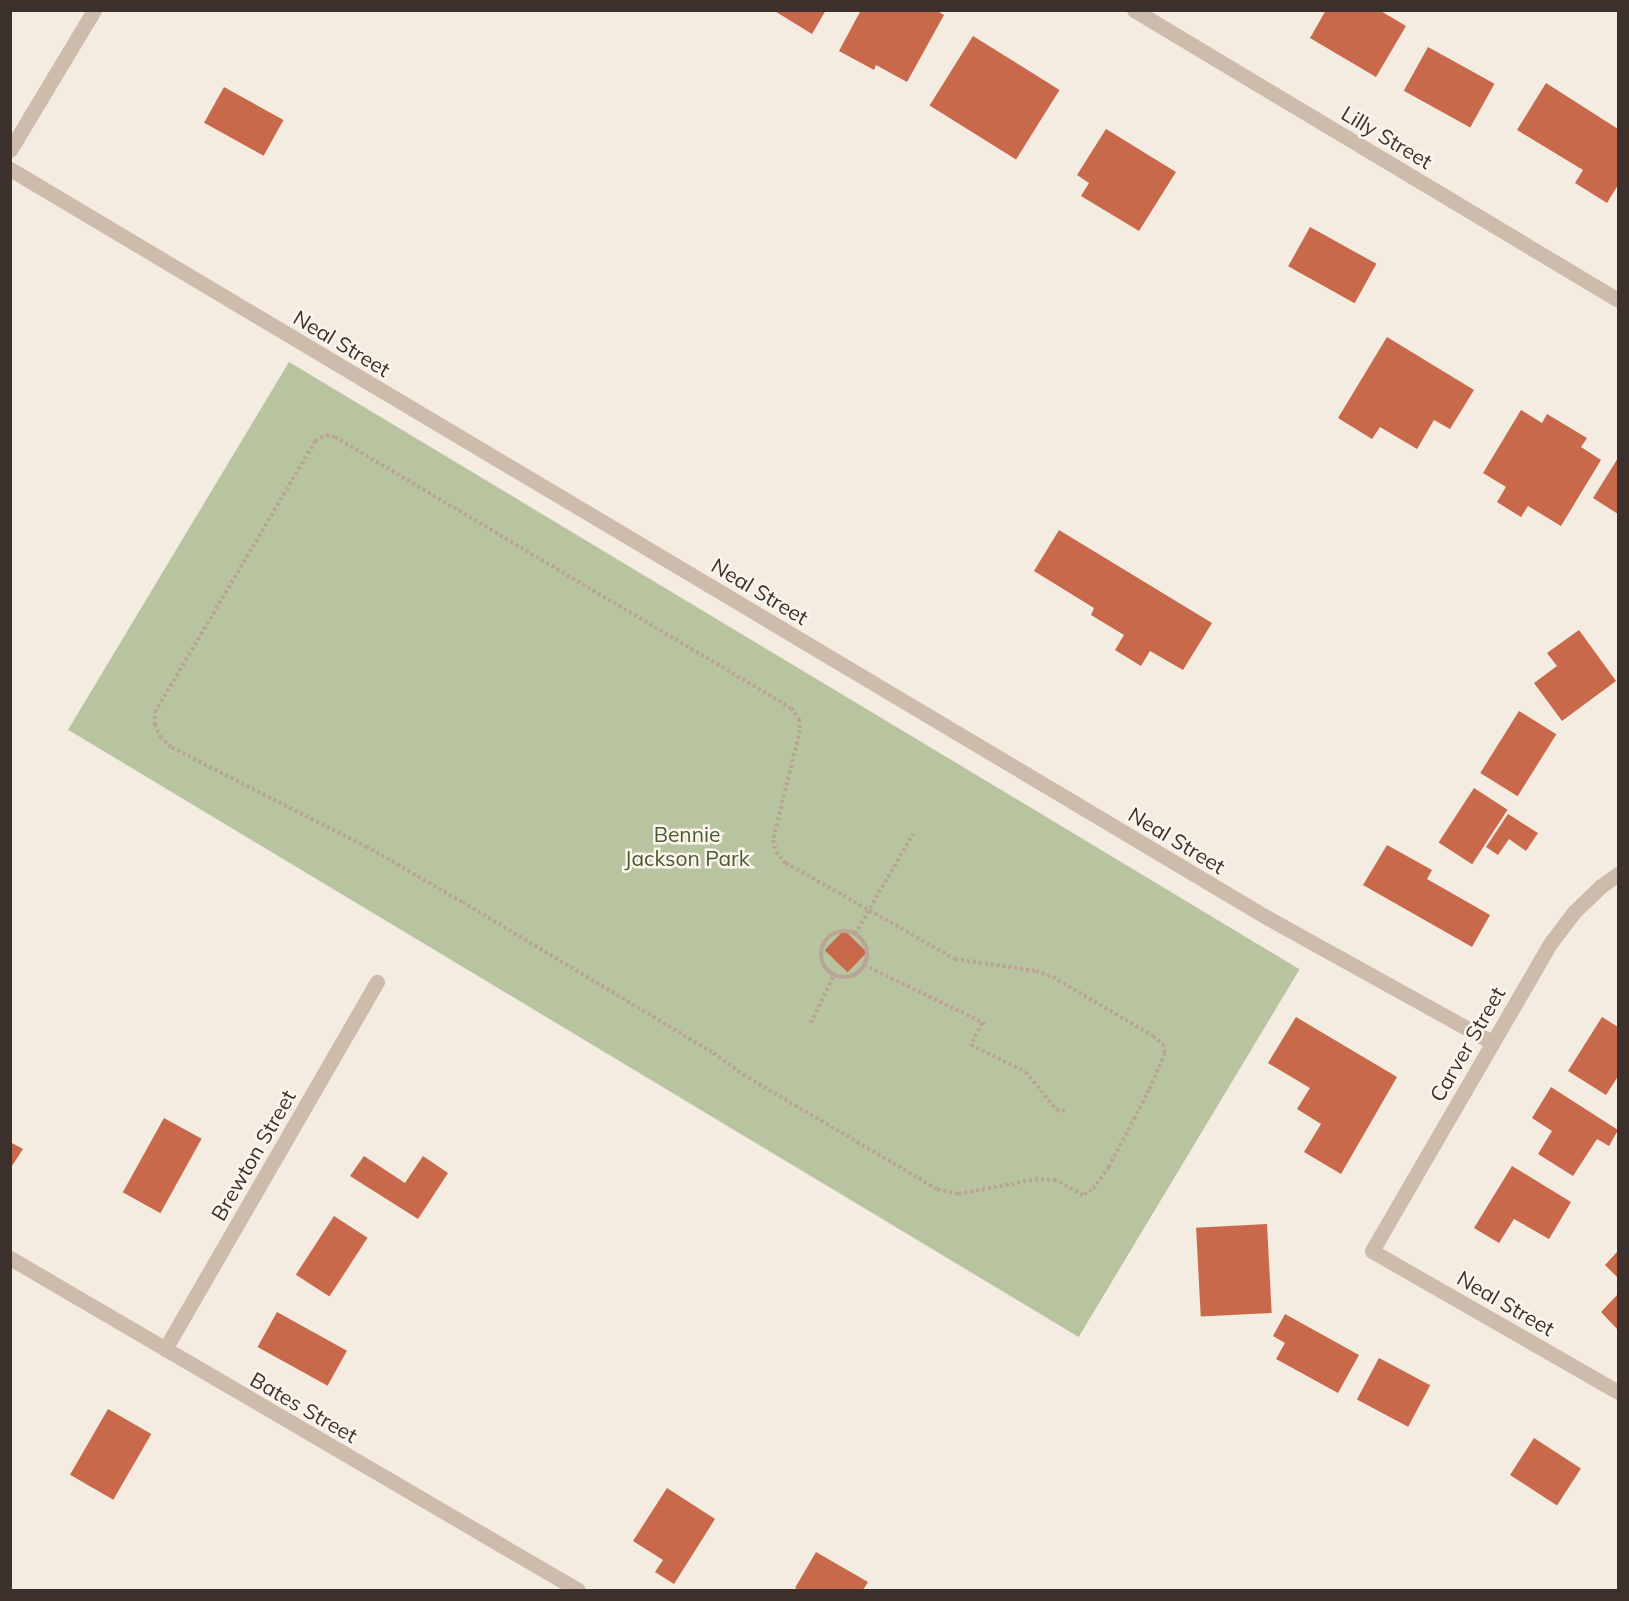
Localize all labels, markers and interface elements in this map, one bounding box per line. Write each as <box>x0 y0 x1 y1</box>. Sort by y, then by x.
street label: Lilly Street <box>1337 100 1437 174</box>
street label: Neal Street <box>289 304 395 382</box>
street label: Neal Street <box>707 552 813 630</box>
street label: Neal Street <box>1124 801 1230 879</box>
park label: Bennie Jackson Park <box>625 821 749 871</box>
street label: Carver Street <box>1424 982 1510 1106</box>
street label: Brewton Street <box>205 1085 301 1225</box>
street label: Neal Street <box>1453 1265 1559 1341</box>
street label: Bates Street <box>246 1366 362 1448</box>

